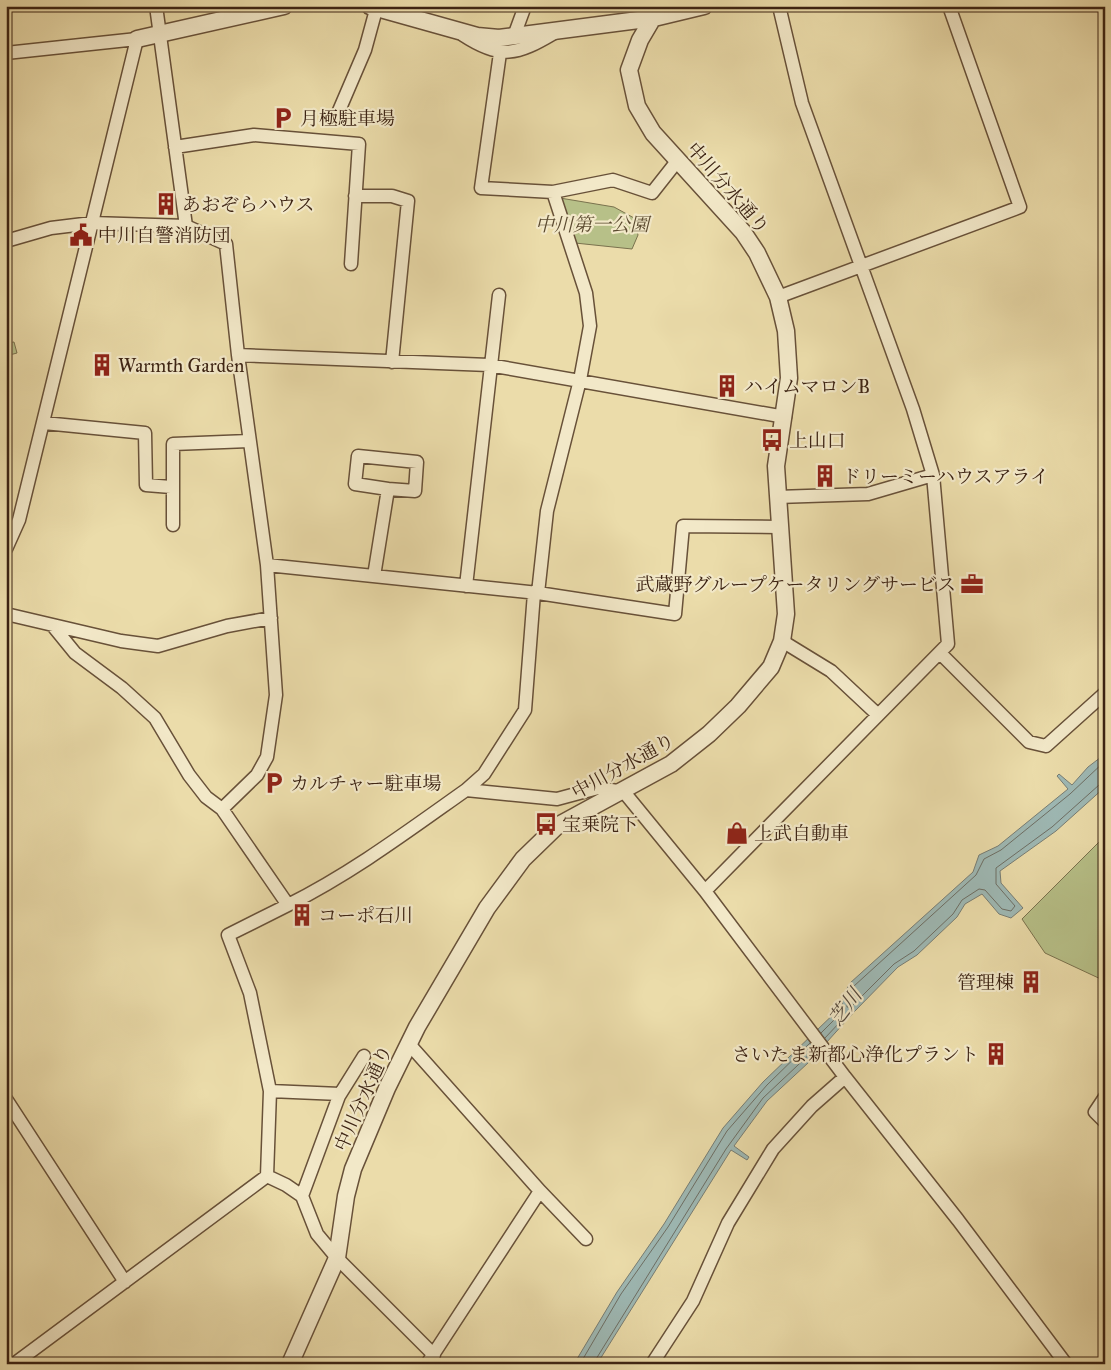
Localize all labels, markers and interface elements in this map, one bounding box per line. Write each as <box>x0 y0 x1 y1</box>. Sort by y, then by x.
parking icon: 月極駐車場 <box>270 105 296 131</box>
place label: 月極駐車場 <box>300 107 395 130</box>
street label: 中川分水通り <box>682 137 774 239</box>
building icon: あおぞらハウス <box>153 191 179 217</box>
place label: あおぞらハウス <box>182 193 314 216</box>
park label: 中川第一公園 <box>535 213 652 236</box>
public building icon: 中川自警消防団 <box>68 222 94 248</box>
place label: 中川自警消防団 <box>98 224 231 247</box>
building icon: Warmth Garden <box>89 352 115 378</box>
place label: Warmth Garden <box>118 354 244 377</box>
building icon: ハイムマロンB <box>714 373 740 399</box>
place label: ハイムマロンB <box>744 375 870 398</box>
bus stop icon: 上山口 <box>759 427 785 453</box>
place label: 上山口 <box>789 429 846 452</box>
building icon: ドリーミーハウスアライ <box>812 463 838 489</box>
place label: ドリーミーハウスアライ <box>842 465 1049 488</box>
office icon: 武蔵野グループケータリングサービス <box>959 571 985 597</box>
place label: 武蔵野グループケータリングサービス <box>635 573 956 596</box>
street label: 中川分水通り <box>568 728 678 804</box>
parking icon: カルチャー駐車場 <box>261 770 287 796</box>
place label: カルチャー駐車場 <box>290 772 441 795</box>
bus stop icon: 宝乗院下 <box>533 811 559 837</box>
place label: 宝乗院下 <box>562 813 638 836</box>
shop icon: 上武自動車 <box>724 820 750 846</box>
place label: 上武自動車 <box>754 822 849 845</box>
building icon: コーポ石川 <box>289 902 315 928</box>
place label: コーポ石川 <box>318 904 413 927</box>
building icon: 管理棟 <box>1018 969 1044 995</box>
place label: 管理棟 <box>957 971 1014 994</box>
water label: 芝川 <box>823 982 868 1030</box>
street label: 中川分水通り <box>329 1041 397 1155</box>
building icon: さいたま新都心浄化プラント <box>983 1041 1009 1067</box>
place label: さいたま新都心浄化プラント <box>732 1043 979 1066</box>

